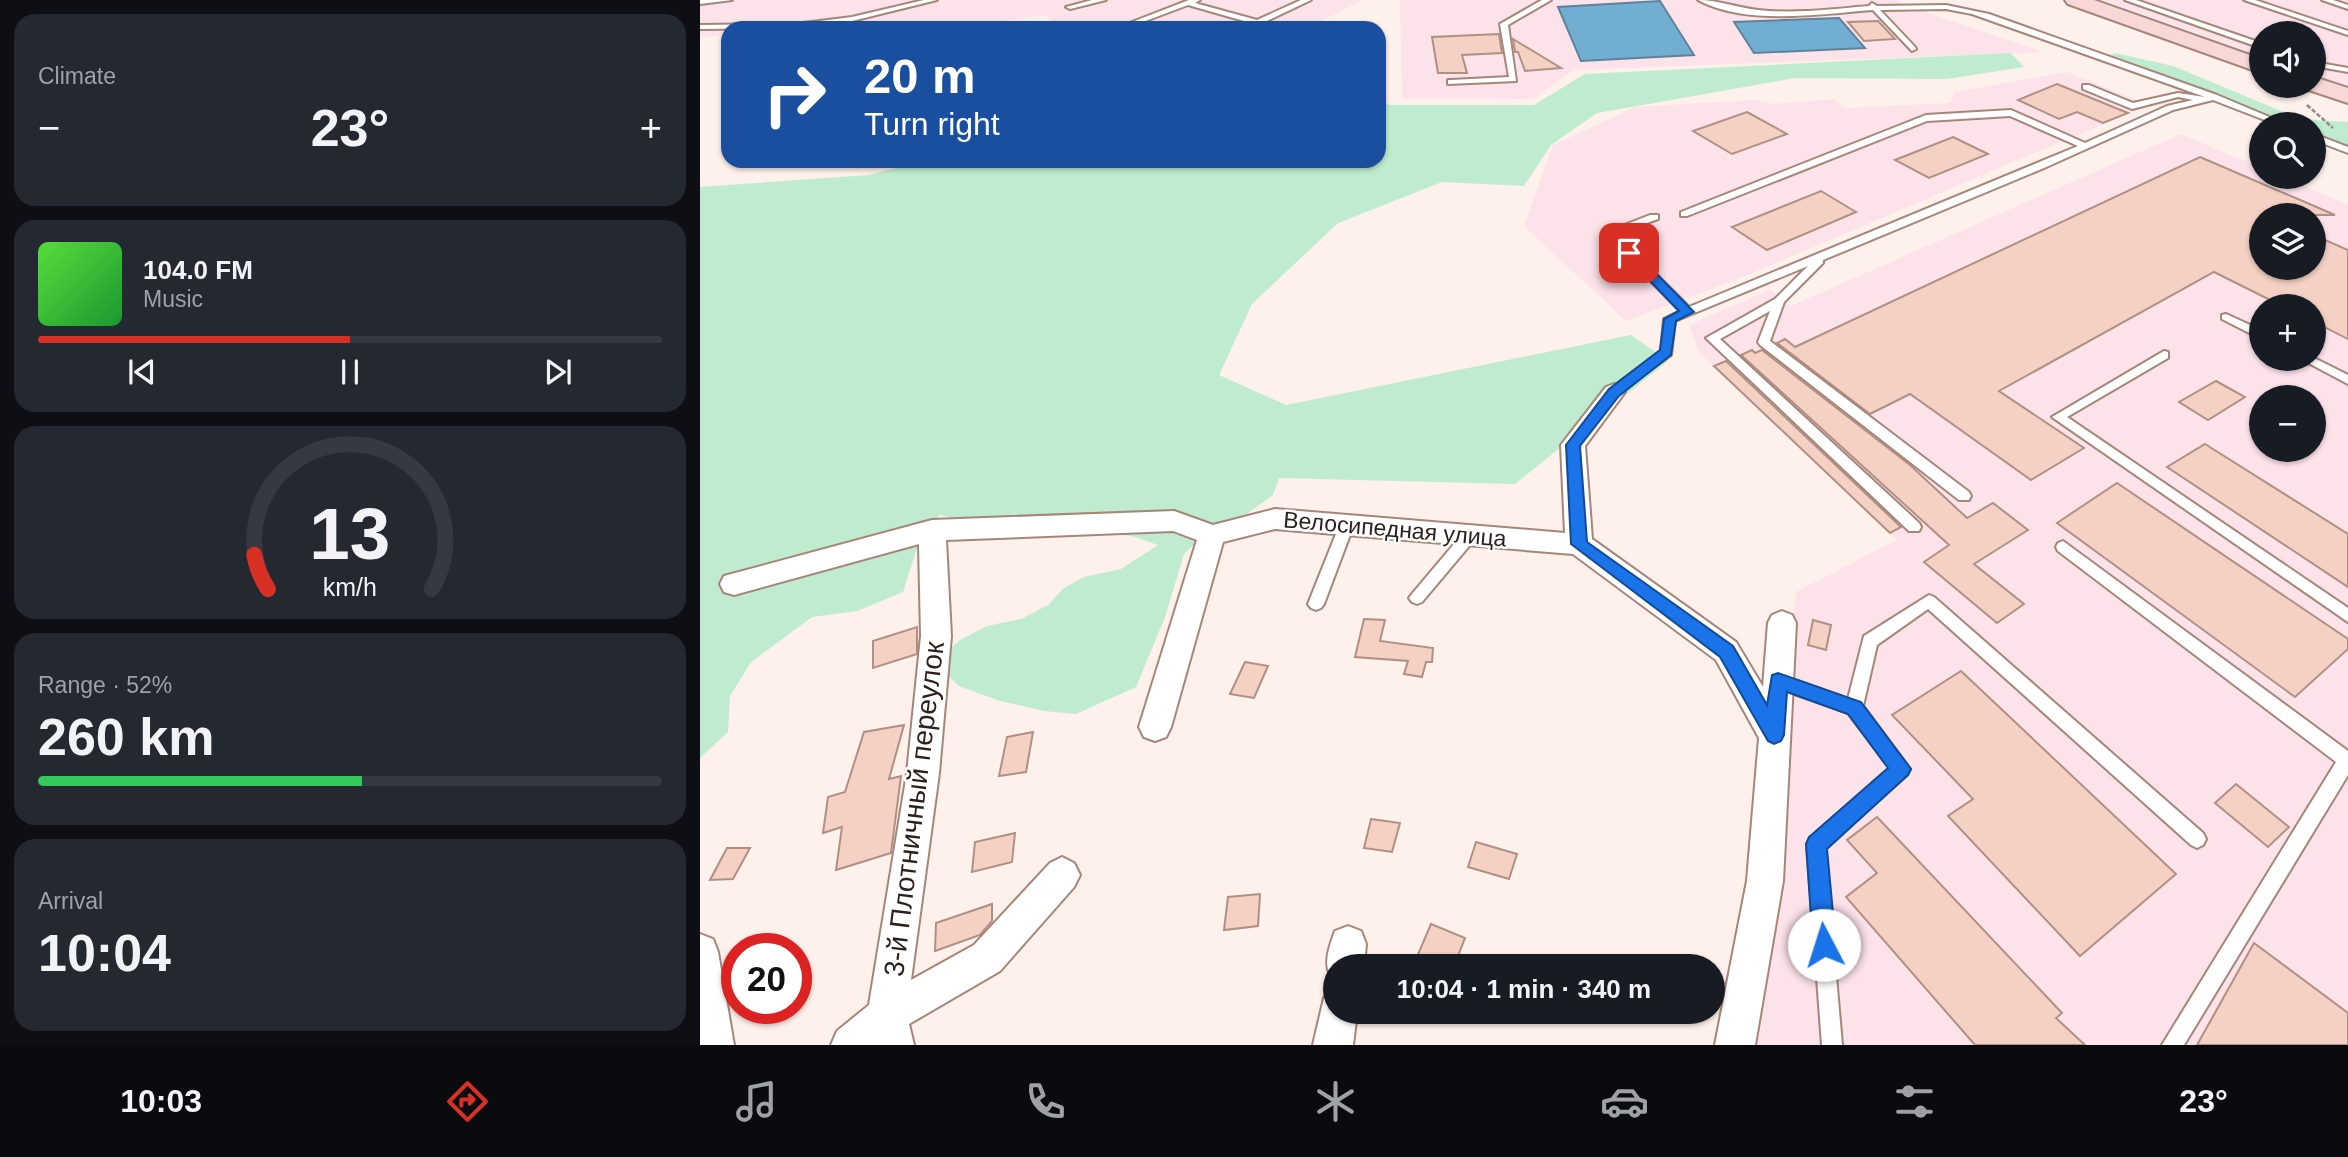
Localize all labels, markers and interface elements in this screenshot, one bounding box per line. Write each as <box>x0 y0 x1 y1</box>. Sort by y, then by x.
map controls <box>2249 21 2326 462</box>
button: sound <box>2249 21 2326 98</box>
icon: right <box>749 49 840 140</box>
text: 20 m <box>864 49 976 103</box>
text: Climate <box>38 63 116 89</box>
text: 23° <box>311 99 389 157</box>
text: Turn right <box>864 106 1000 142</box>
text: − <box>38 107 60 149</box>
text: + <box>640 107 662 149</box>
button: search <box>2249 112 2326 189</box>
button: layers <box>2249 203 2326 280</box>
pin <box>1599 223 1659 283</box>
icon: arrive <box>1610 234 1648 272</box>
text: 104.0 FM <box>143 255 253 285</box>
text: Music <box>143 286 203 312</box>
button: + <box>2249 294 2326 371</box>
icon: previous <box>123 353 161 391</box>
icon: pause <box>331 353 369 391</box>
icon: next <box>539 353 577 391</box>
button: − <box>2249 385 2326 462</box>
text: 13 <box>310 493 390 574</box>
street label: Велосипедная улица <box>1282 506 1508 552</box>
text: km/h <box>323 572 377 600</box>
street label: 3-й Плотничный переулок <box>878 639 950 978</box>
text: Range · 52% <box>38 672 172 698</box>
text: 260 km <box>38 708 214 766</box>
text: Arrival <box>38 888 103 914</box>
position arrow <box>1787 908 1861 982</box>
text: 10:04 <box>38 924 171 982</box>
speed limit sign: 20 <box>721 933 812 1024</box>
text: 10:04 · 1 min · 340 m <box>1397 974 1651 1004</box>
icon: directions <box>443 1077 492 1126</box>
icon: music <box>732 1077 781 1126</box>
icon: phone <box>1021 1077 1070 1126</box>
icon: climate <box>1311 1077 1360 1126</box>
icon: car <box>1600 1077 1649 1126</box>
icon: filters <box>1890 1077 1939 1126</box>
text: 10:03 <box>120 1083 202 1119</box>
text: 23° <box>2179 1083 2228 1119</box>

